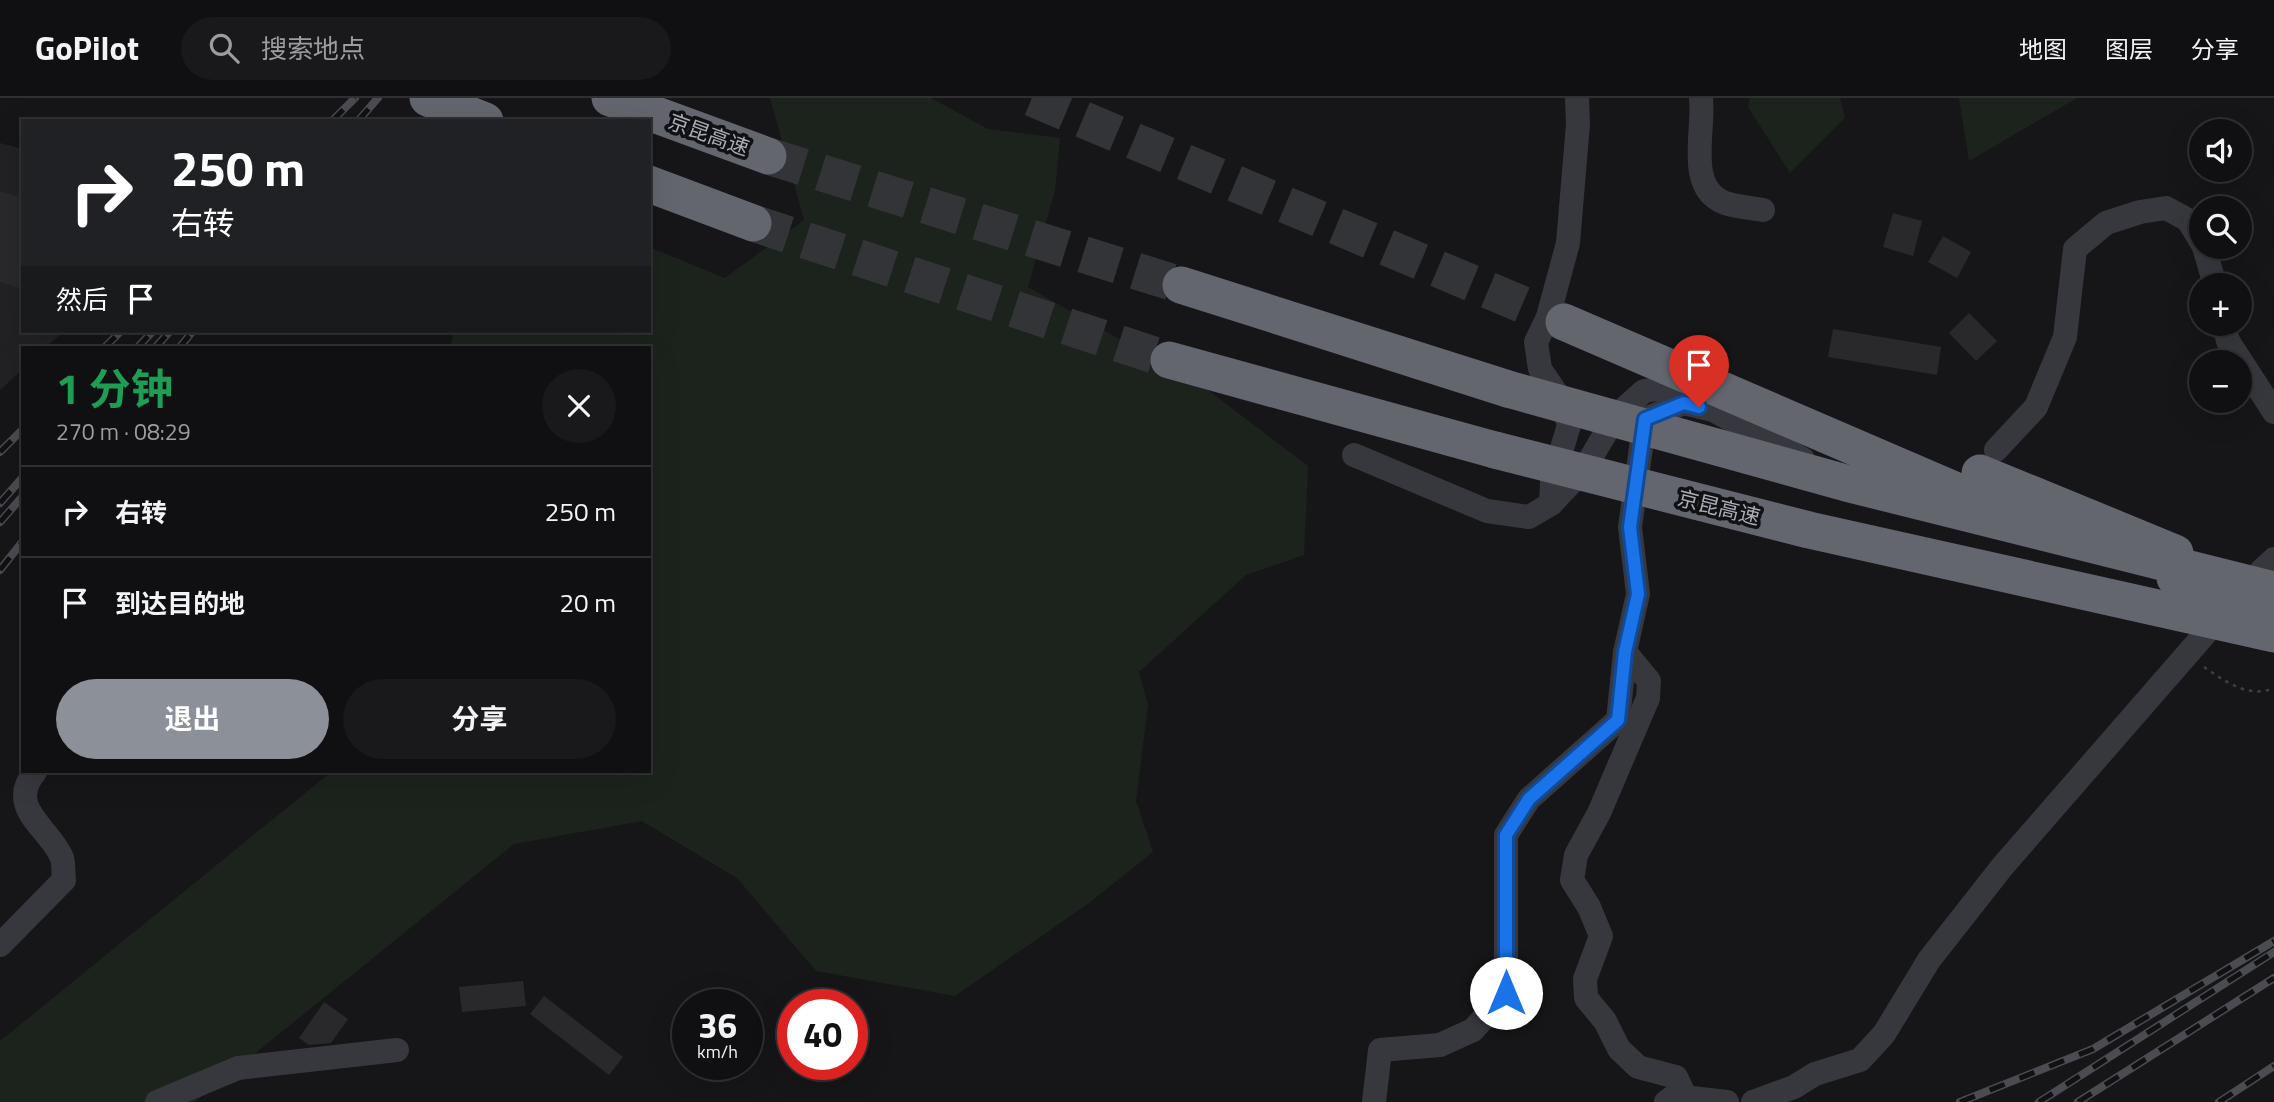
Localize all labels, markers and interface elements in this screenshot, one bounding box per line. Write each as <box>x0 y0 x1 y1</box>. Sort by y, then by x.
search box <box>181 17 671 80</box>
text: GoPilot <box>35 23 139 73</box>
icon: search <box>205 29 243 67</box>
text: 搜索地点 <box>261 29 365 68</box>
text: 地图 <box>2019 31 2067 67</box>
text: 图层 <box>2105 31 2153 67</box>
text: 分享 <box>2191 31 2239 67</box>
street label: 京昆高速 <box>664 105 754 163</box>
map controls <box>2189 119 2252 413</box>
button: sound <box>2189 119 2252 182</box>
text: 250 m <box>171 130 305 205</box>
icon: right <box>56 147 147 238</box>
button: search <box>2189 196 2252 259</box>
text: 右转 <box>171 199 235 247</box>
button: + <box>2189 273 2252 336</box>
text: 然后 <box>56 280 108 319</box>
icon: arrive <box>122 280 160 318</box>
pin <box>1669 335 1729 407</box>
icon: arrive <box>1680 346 1718 384</box>
button: − <box>2189 350 2252 413</box>
text: 1 分钟 <box>56 356 173 420</box>
button: close <box>542 369 616 443</box>
text: 270 m · 08:29 <box>56 414 191 449</box>
street label: 京昆高速 <box>1674 481 1764 533</box>
text: 250 m <box>545 492 616 531</box>
icon: right <box>56 493 94 531</box>
text: 右转 <box>115 493 167 532</box>
text: 20 m <box>559 583 616 622</box>
icon: arrive <box>56 584 94 622</box>
text: 到达目的地 <box>115 584 245 623</box>
button: 退出 <box>56 679 329 759</box>
button: 分享 <box>343 679 616 759</box>
position arrow <box>1469 956 1543 1030</box>
speed limit sign: 40 <box>777 989 868 1080</box>
text: 36 <box>698 998 737 1052</box>
text: km/h <box>697 1038 738 1065</box>

